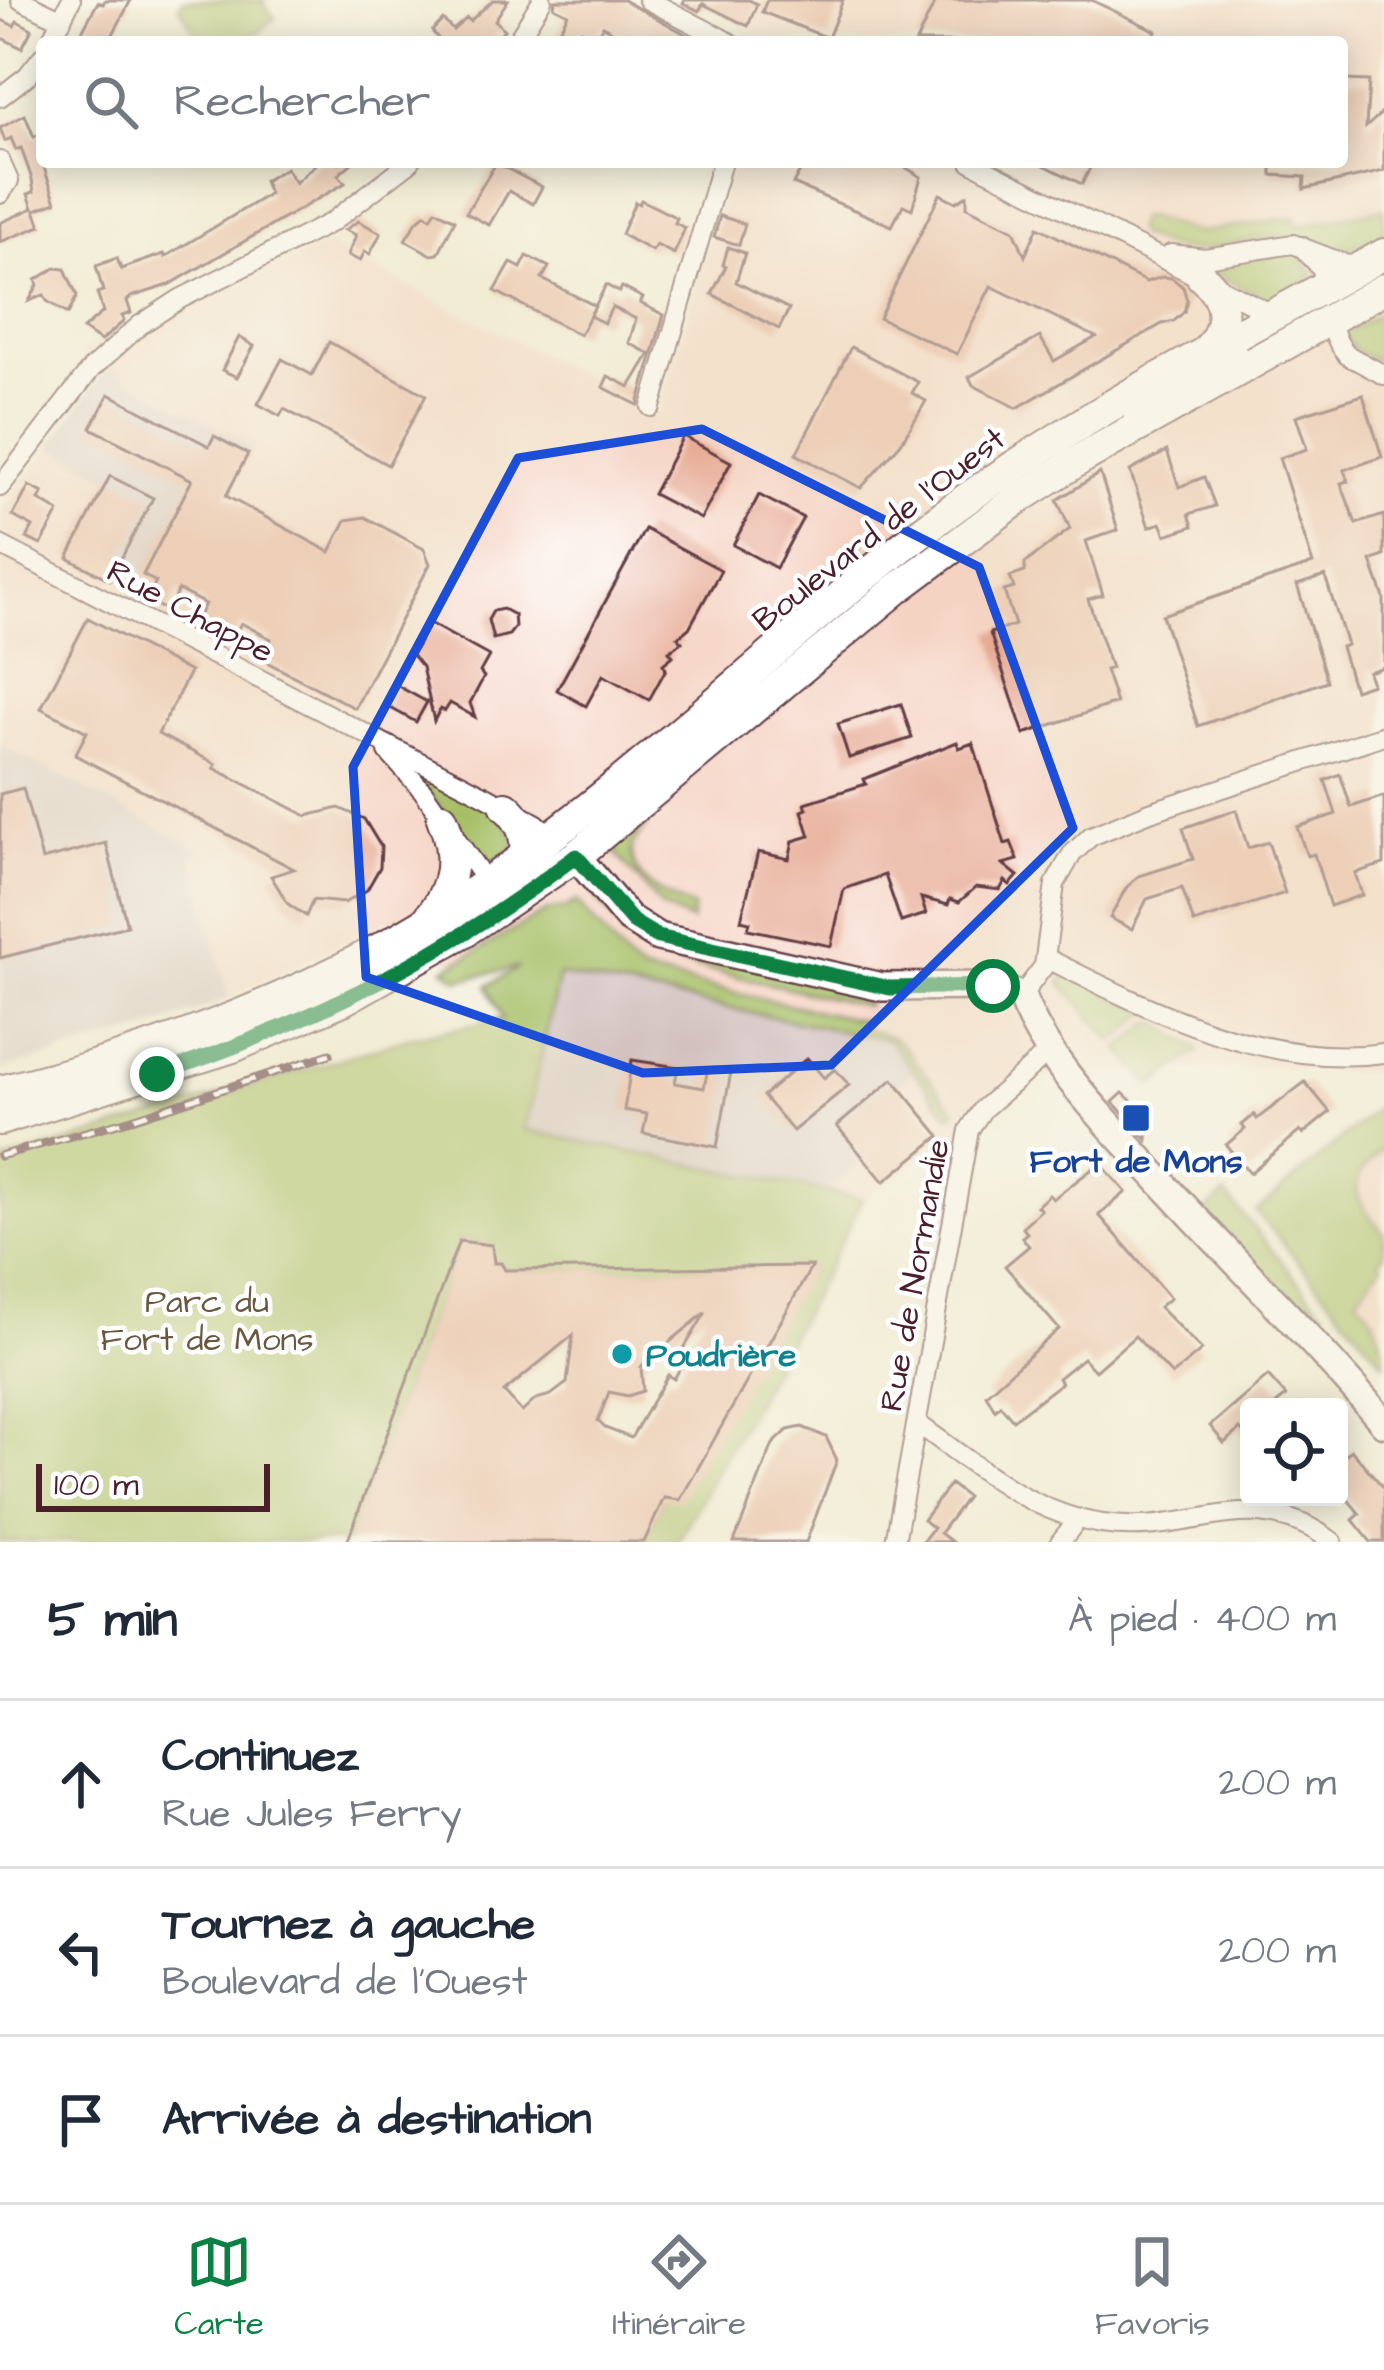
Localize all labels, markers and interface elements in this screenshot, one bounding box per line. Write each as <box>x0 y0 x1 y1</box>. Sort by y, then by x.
search box <box>36 36 1348 168</box>
icon: search <box>78 69 144 135</box>
text: Rechercher <box>174 71 430 133</box>
street label: Boulevard de l'Ouest <box>743 416 1015 643</box>
street label: Rue Chappe <box>99 549 281 675</box>
route start <box>966 959 1020 1013</box>
route end <box>130 1047 184 1101</box>
marker: Fort de Mons <box>1120 1102 1152 1134</box>
street label: Rue de Normandie <box>868 1136 962 1415</box>
place label: Fort de Mons <box>1029 1139 1243 1185</box>
park label: Parc du Fort de Mons <box>100 1279 314 1363</box>
place label: Poudrière <box>646 1333 797 1379</box>
marker: Poudrière <box>609 1341 635 1367</box>
map controls <box>1240 1398 1348 1506</box>
button: locate <box>1240 1398 1348 1506</box>
scale bar <box>36 1458 270 1511</box>
text: 100 m <box>54 1462 139 1508</box>
text: 5 min <box>48 1585 177 1656</box>
text: À pied · 400 m <box>1068 1593 1336 1647</box>
text: Continuez <box>162 1726 359 1788</box>
icon: ahead <box>48 1751 114 1817</box>
text: 200 m <box>1219 1757 1336 1811</box>
text: Rue Jules Ferry <box>162 1788 462 1842</box>
text: Tournez à gauche <box>162 1894 535 1956</box>
icon: left <box>48 1919 114 1985</box>
text: 200 m <box>1219 1925 1336 1979</box>
text: Boulevard de l'Ouest <box>162 1956 527 2010</box>
icon: arrive <box>48 2087 114 2153</box>
text: Arrivée à destination <box>162 2089 591 2151</box>
tab: Carte <box>174 2229 264 2347</box>
tab: Itinéraire <box>612 2229 746 2347</box>
tab: Favoris <box>1095 2229 1210 2347</box>

